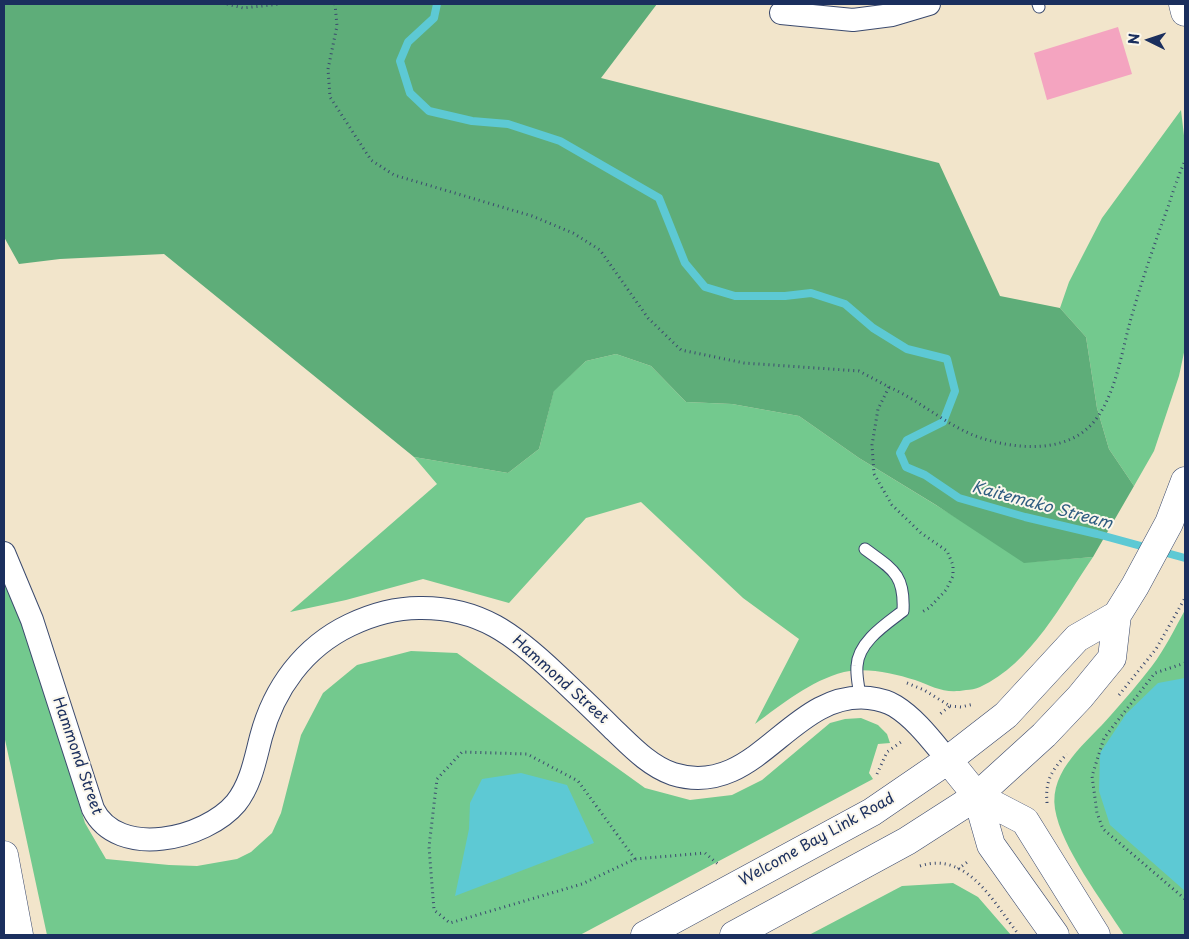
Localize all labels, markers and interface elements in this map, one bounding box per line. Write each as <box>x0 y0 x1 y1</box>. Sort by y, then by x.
north arrow <box>1124 15 1174 65</box>
text: N <box>1123 33 1144 45</box>
water label: Kaitemako Stream <box>970 478 1114 534</box>
street label: Hammond Street <box>508 632 612 728</box>
street label: Hammond Street <box>48 695 106 817</box>
street label: Welcome Bay Link Road <box>736 790 898 890</box>

